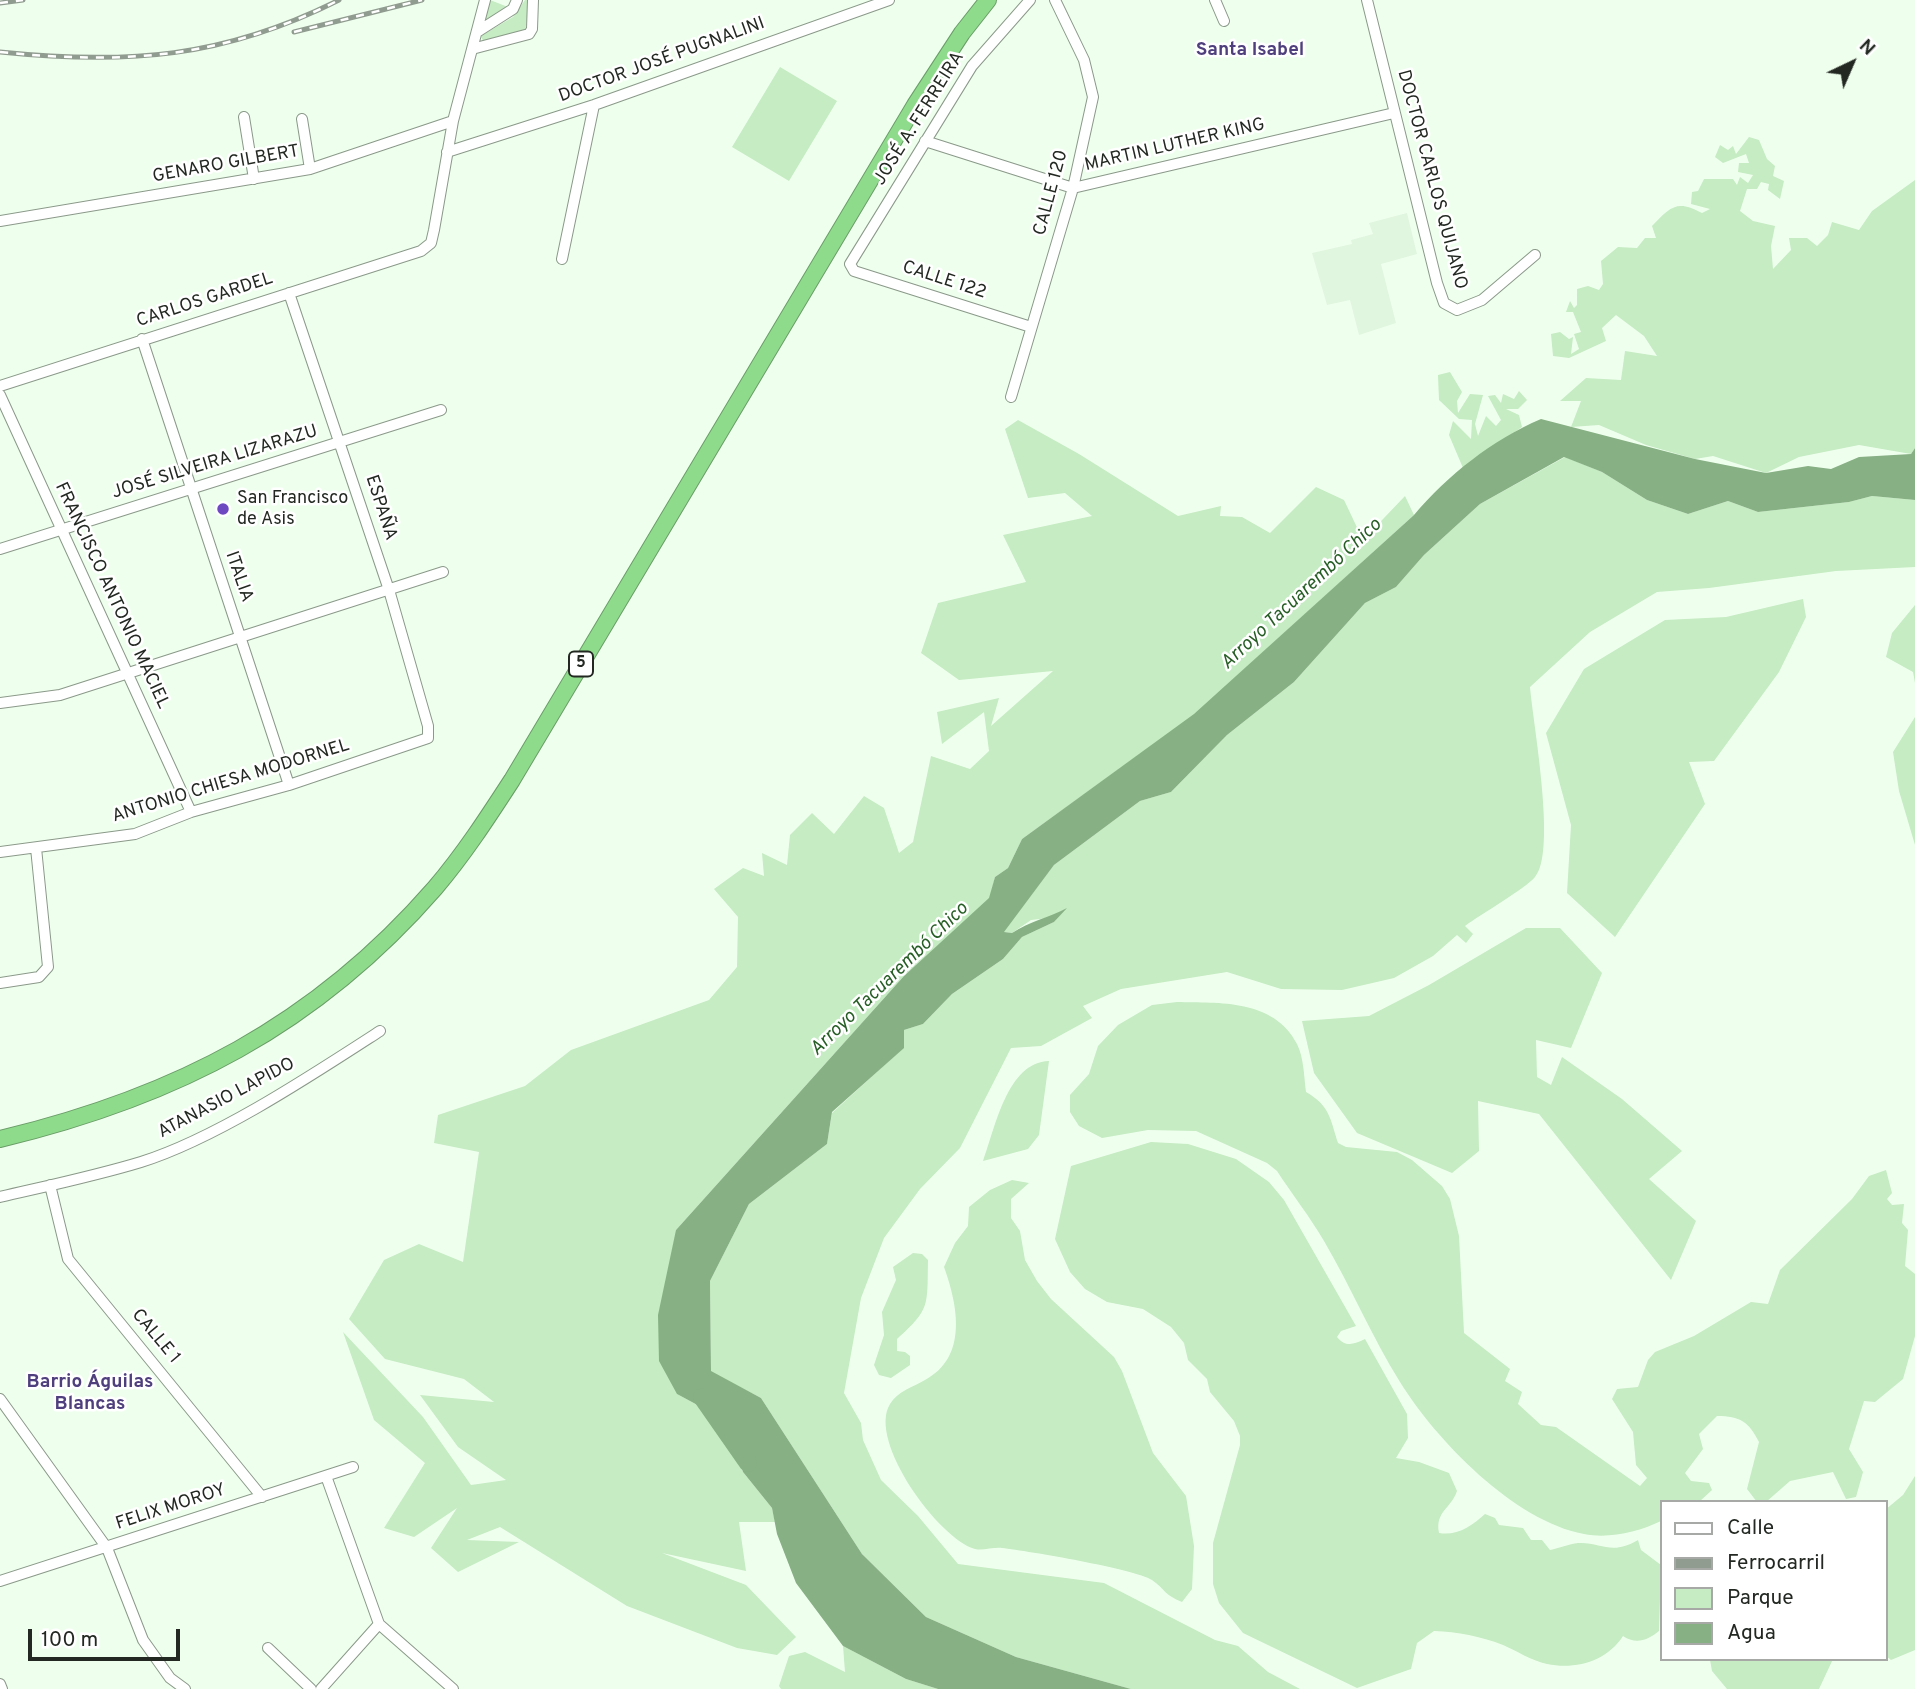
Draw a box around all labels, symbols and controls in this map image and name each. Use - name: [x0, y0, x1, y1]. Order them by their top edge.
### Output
- street label: DOCTOR JOSÉ PUGNALINI: [556, 14, 768, 108]
- north arrow: [1817, 28, 1887, 98]
- text: N: [1853, 35, 1880, 61]
- district label: Santa Isabel: [1196, 40, 1304, 62]
- street label: JOSÉ A. FERREIRA: [870, 48, 970, 190]
- street label: DOCTOR CARLOS QUIJANO: [1391, 68, 1471, 292]
- street label: MARTIN LUTHER KING: [1083, 115, 1267, 177]
- street label: GENARO GILBERT: [151, 141, 301, 189]
- street label: CALLE 120: [1030, 148, 1074, 238]
- street label: CALLE 122: [899, 257, 989, 305]
- street label: CARLOS GARDEL: [134, 269, 276, 333]
- street label: JOSÉ SILVEIRA LIZARAZU: [109, 421, 321, 505]
- street label: ESPAÑA: [359, 473, 401, 543]
- street label: FRANCISCO ANTONIO MACIEL: [49, 479, 173, 713]
- place label: San Francisco de Asis: [237, 488, 348, 530]
- marker: San Francisco de Asis: [215, 501, 231, 517]
- water label: Arroyo Tacuarembó Chico: [1217, 515, 1387, 675]
- street label: ITALIA: [219, 549, 257, 605]
- road number: 5: [569, 652, 593, 677]
- street label: ANTONIO CHIESA MODORNEL: [110, 736, 352, 828]
- water label: Arroyo Tacuarembó Chico: [806, 898, 974, 1062]
- street label: ATANASIO LAPIDO: [155, 1054, 299, 1144]
- street label: CALLE 1: [126, 1305, 184, 1369]
- district label: Barrio Águilas Blancas: [27, 1372, 153, 1416]
- street label: FELIX MOROY: [113, 1480, 229, 1536]
- legend: [1660, 1500, 1887, 1661]
- text: Calle: [1727, 1515, 1774, 1542]
- text: Ferrocarril: [1727, 1550, 1825, 1577]
- text: Parque: [1727, 1585, 1794, 1612]
- scale bar: [32, 1616, 184, 1660]
- text: Agua: [1727, 1620, 1776, 1647]
- text: 100 m: [41, 1627, 98, 1654]

